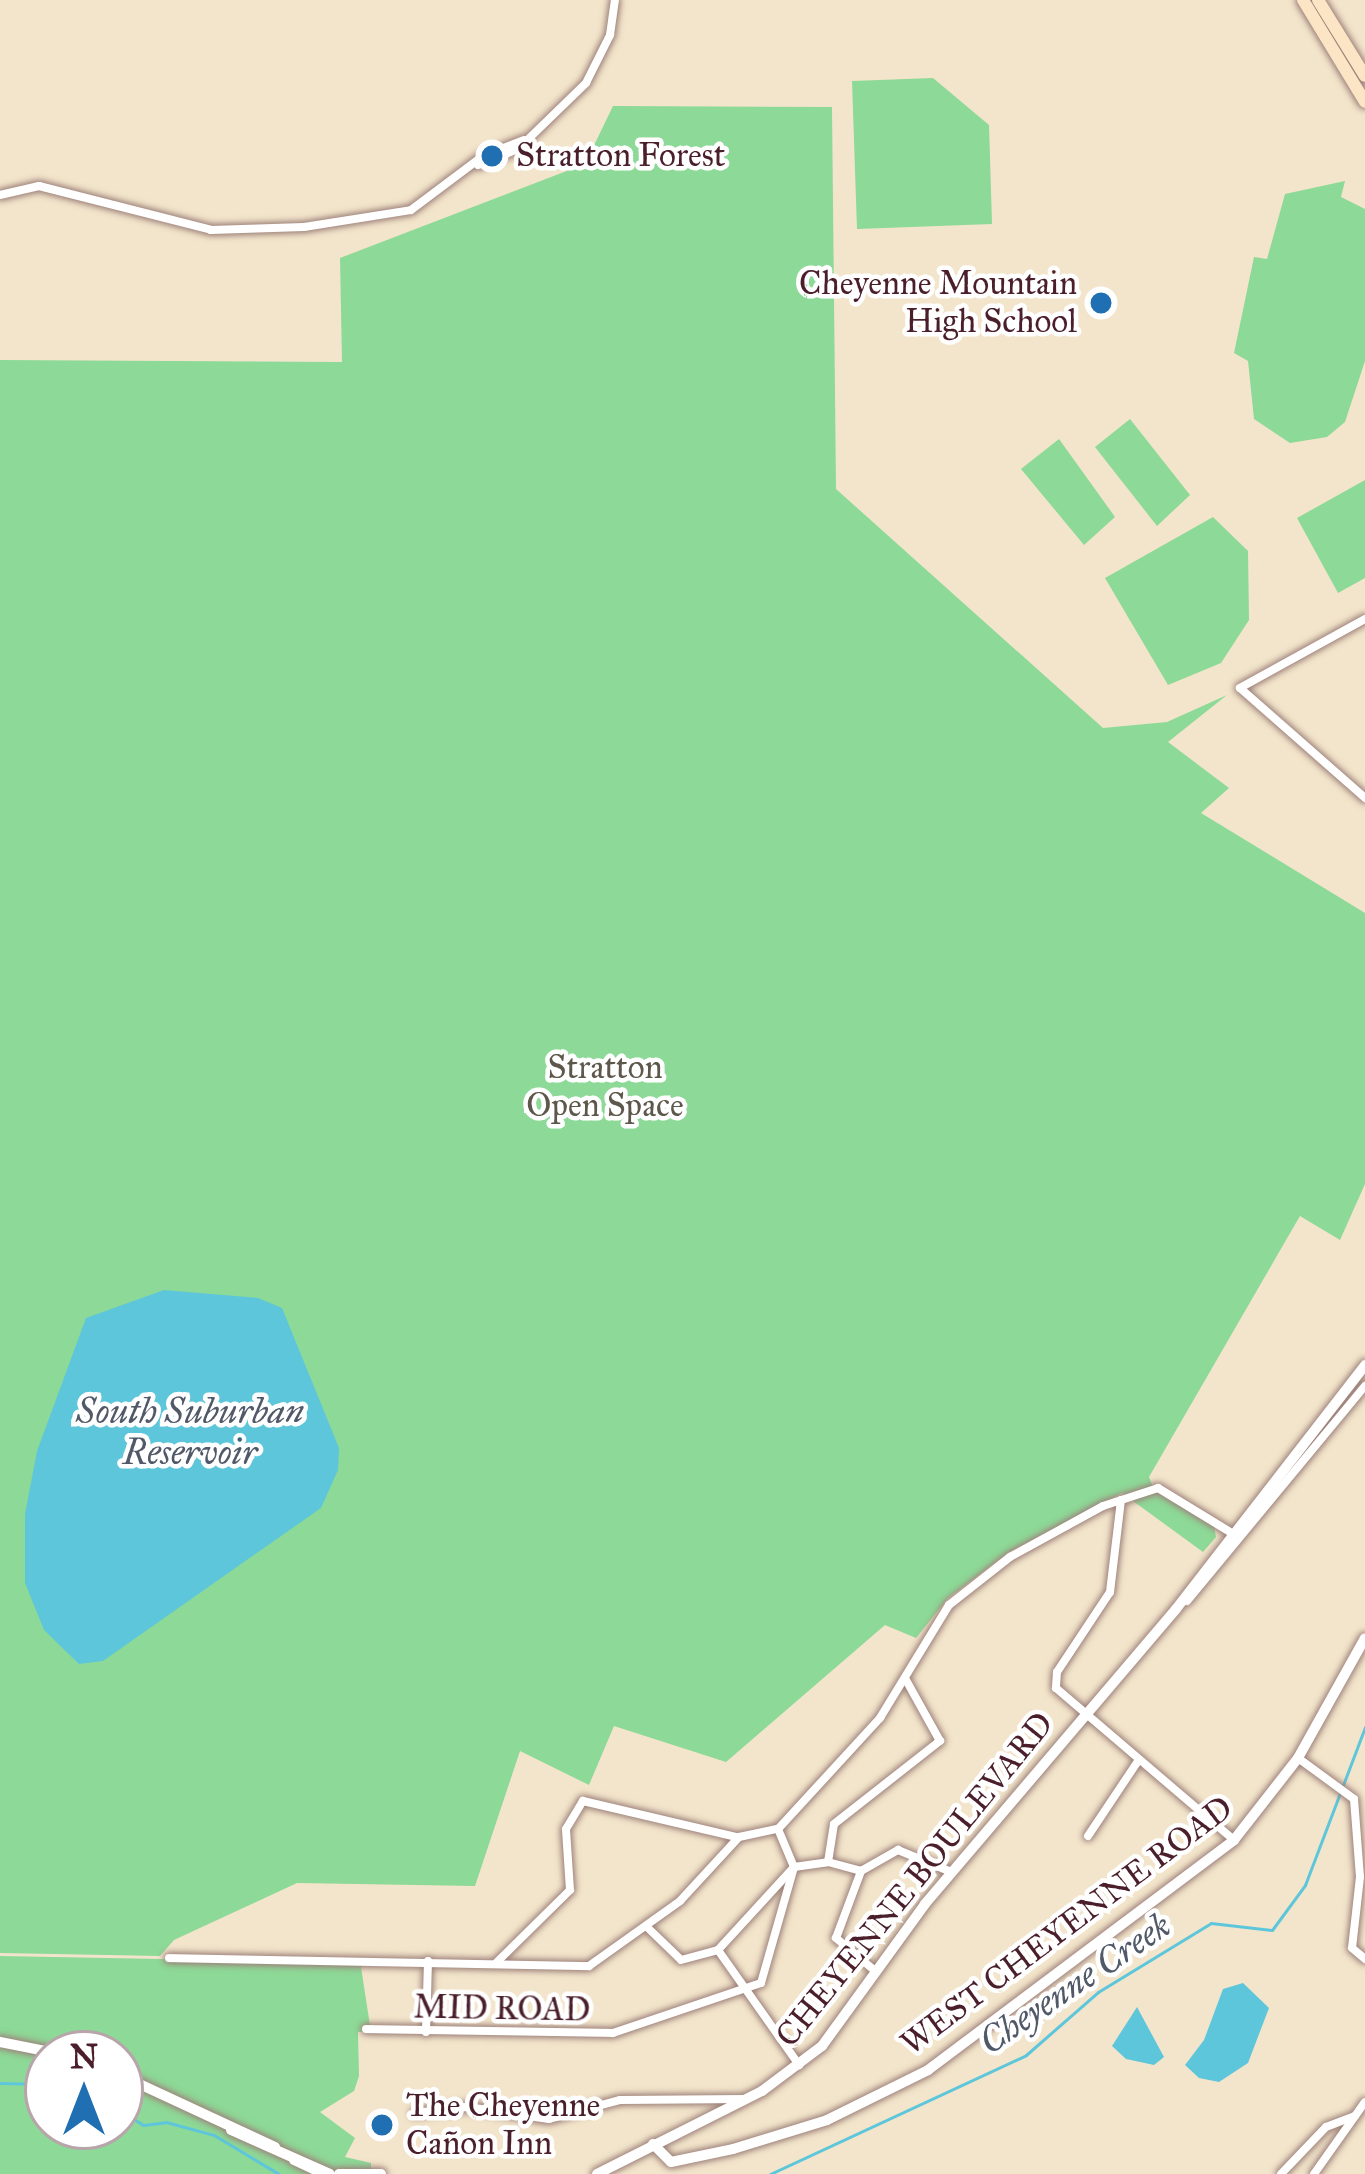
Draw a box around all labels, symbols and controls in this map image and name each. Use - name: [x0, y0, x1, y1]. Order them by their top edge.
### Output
- place label: Stratton Forest: [516, 136, 725, 176]
- marker: Stratton Forest: [479, 143, 505, 169]
- place label: Cheyenne Mountain High School: [799, 264, 1077, 342]
- marker: Cheyenne Mountain High School: [1088, 290, 1114, 316]
- park label: Stratton Open Space: [526, 1048, 684, 1126]
- water label: South Suburban Reservoir: [76, 1389, 304, 1474]
- street label: CHEYENNE BOULEVARD: [768, 1705, 1062, 2055]
- street label: WEST CHEYENNE ROAD: [893, 1788, 1241, 2064]
- water label: Cheyenne Creek: [971, 1904, 1179, 2064]
- street label: MID ROAD: [413, 1988, 591, 2030]
- north arrow: [24, 2030, 144, 2150]
- text: N: [70, 2037, 98, 2077]
- place label: The Cheyenne Cañon Inn: [406, 2086, 600, 2164]
- marker: The Cheyenne Cañon Inn: [369, 2112, 395, 2138]

